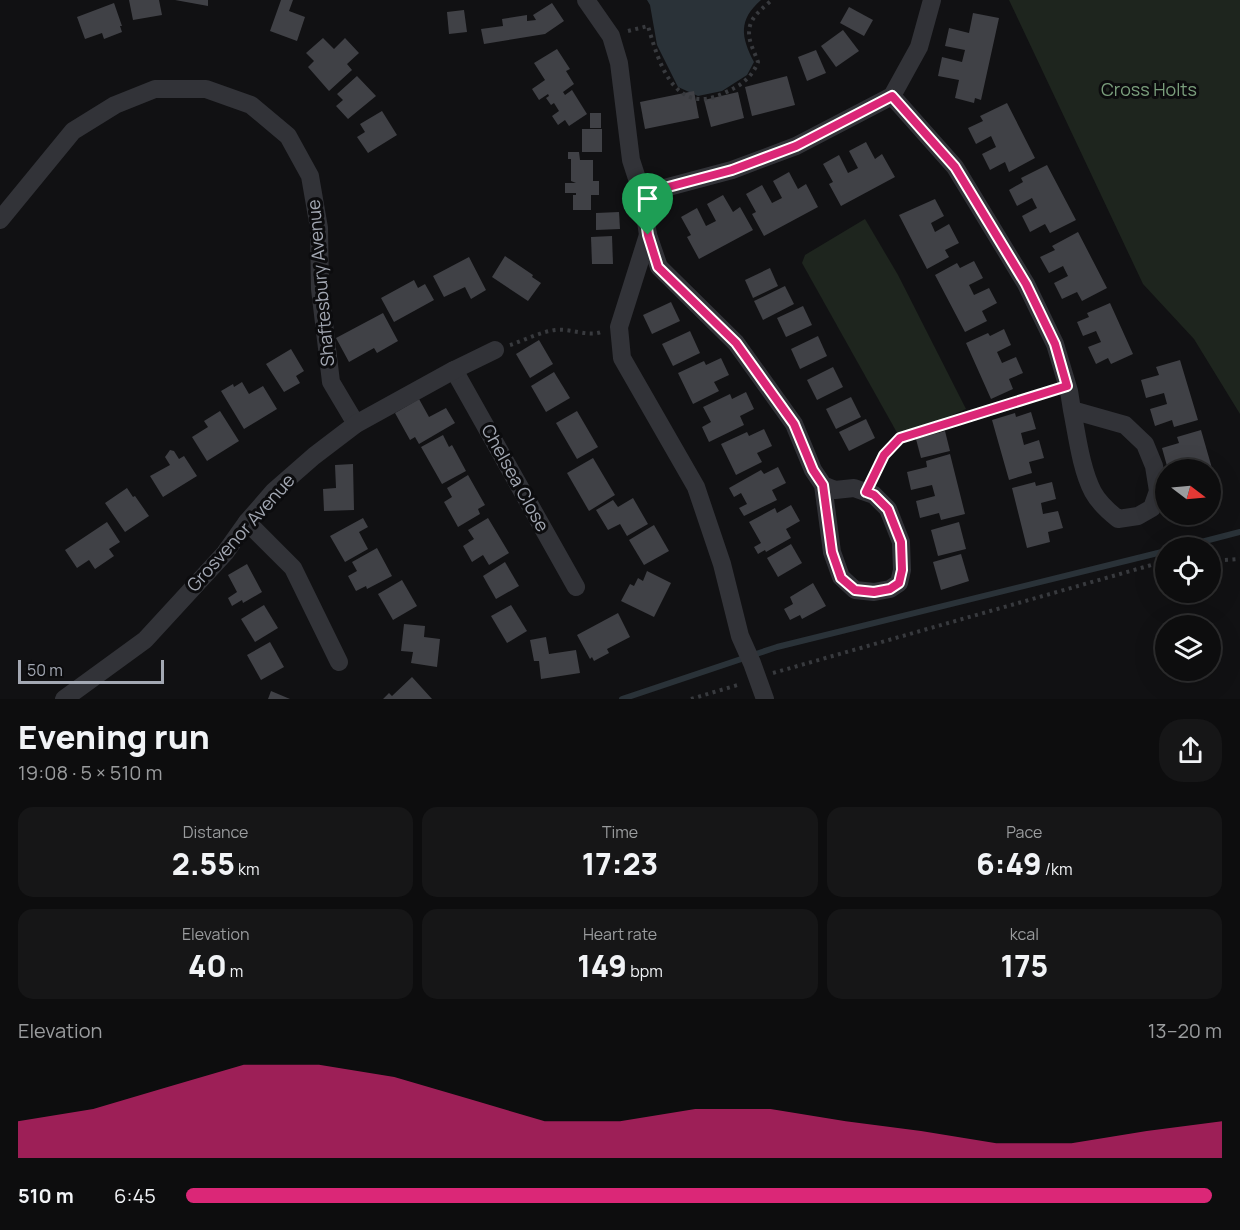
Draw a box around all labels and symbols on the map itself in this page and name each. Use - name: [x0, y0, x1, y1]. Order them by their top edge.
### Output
- park label: Cross Holts: [1101, 77, 1197, 101]
- pin: [622, 173, 673, 235]
- street label: Shaftesbury Avenue: [301, 199, 339, 368]
- street label: Chelsea Close: [476, 420, 555, 536]
- north arrow: [1155, 459, 1221, 525]
- street label: Grosvenor Avenue: [181, 468, 300, 596]
- scale bar: [18, 657, 164, 684]

